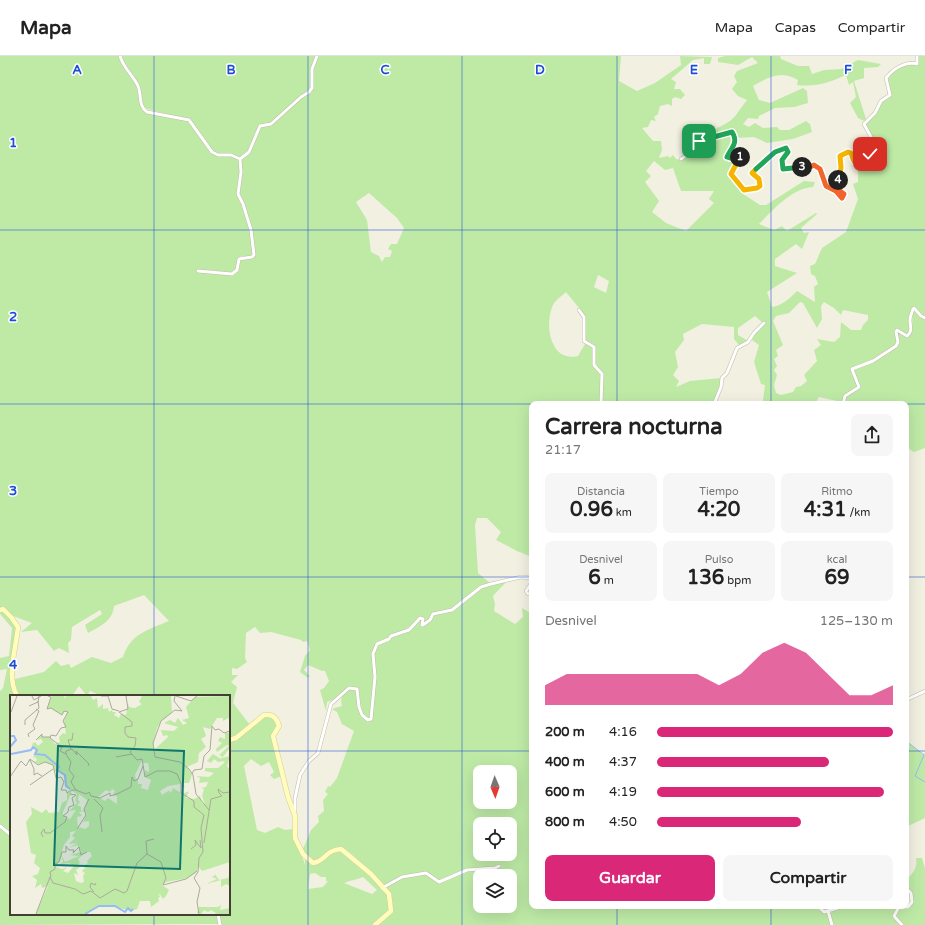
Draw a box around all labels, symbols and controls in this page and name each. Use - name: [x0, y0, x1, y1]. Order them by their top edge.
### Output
- text: Mapa: [20, 17, 72, 39]
- text: Mapa: [715, 19, 753, 36]
- text: Capas: [775, 19, 816, 36]
- text: Compartir: [838, 19, 905, 36]
- text: A: [72, 62, 82, 78]
- text: B: [226, 62, 236, 78]
- text: C: [380, 62, 390, 78]
- text: D: [535, 62, 545, 78]
- text: E: [690, 62, 698, 78]
- text: F: [844, 62, 852, 78]
- pin: [682, 124, 716, 158]
- icon: arrive: [688, 130, 710, 152]
- text: 1: [9, 135, 17, 151]
- pin: [853, 137, 887, 171]
- icon: check: [859, 143, 881, 165]
- pin: 1: [730, 147, 750, 167]
- text: 1: [737, 150, 743, 163]
- pin: 3: [792, 157, 812, 177]
- text: 3: [799, 160, 805, 173]
- pin: 4: [828, 170, 848, 190]
- text: 4: [835, 173, 841, 186]
- text: 2: [9, 309, 17, 325]
- text: Carrera nocturna: [545, 414, 723, 440]
- button: share: [851, 414, 893, 456]
- text: 21:17: [545, 442, 581, 458]
- text: 3: [9, 483, 17, 499]
- text: Distancia: [577, 485, 625, 498]
- text: Tiempo: [699, 485, 739, 498]
- text: Ritmo: [821, 485, 853, 498]
- text: 0.96: [570, 498, 613, 522]
- text: 4:20: [698, 498, 740, 522]
- text: 4:31: [804, 498, 847, 522]
- text: km: [613, 506, 632, 519]
- text: /km: [847, 506, 870, 519]
- text: Desnivel: [579, 553, 623, 566]
- text: Pulso: [705, 553, 733, 566]
- text: kcal: [827, 553, 847, 566]
- text: 6: [588, 566, 601, 590]
- text: 136: [687, 566, 724, 590]
- text: 69: [824, 566, 850, 590]
- text: m: [601, 574, 614, 587]
- text: bpm: [724, 574, 751, 587]
- text: Desnivel: [545, 613, 597, 629]
- text: 125–130 m: [820, 613, 893, 629]
- text: 4: [9, 657, 18, 673]
- inset map: [10, 695, 230, 915]
- text: 200 m: [545, 724, 585, 740]
- text: 4:16: [609, 724, 637, 740]
- text: 400 m: [545, 754, 585, 770]
- text: 4:37: [609, 754, 637, 770]
- north arrow: [473, 765, 517, 809]
- map controls: [473, 765, 517, 913]
- text: 600 m: [545, 784, 585, 800]
- text: 4:19: [609, 784, 637, 800]
- text: 800 m: [545, 814, 585, 830]
- text: 4:50: [609, 814, 637, 830]
- button: locate: [473, 817, 517, 861]
- button: Guardar: [545, 855, 715, 901]
- button: Compartir: [723, 855, 893, 901]
- button: layers: [473, 869, 517, 913]

